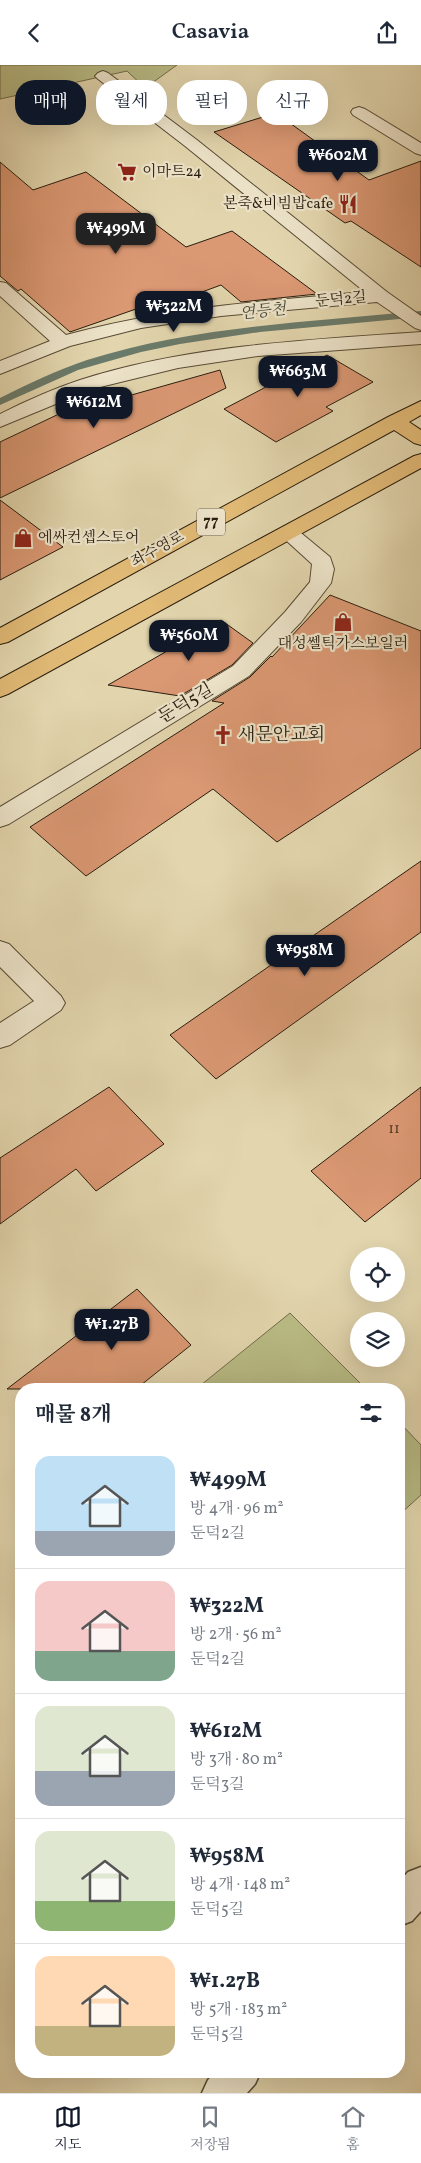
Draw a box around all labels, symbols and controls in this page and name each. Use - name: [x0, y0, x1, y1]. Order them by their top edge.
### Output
- text: Casavia: [172, 17, 249, 48]
- icon: back: [20, 19, 48, 47]
- icon: share: [373, 19, 401, 47]
- chip: 매매: [15, 80, 86, 125]
- chip: 월세: [96, 80, 167, 125]
- chip: 필터: [177, 80, 247, 125]
- chip: 신규: [257, 80, 328, 125]
- pin: ₩602M: [303, 139, 373, 182]
- text: ₩602M: [309, 145, 367, 167]
- supermarket icon: 이마트24: [116, 161, 138, 183]
- place label: 이마트24: [142, 162, 202, 183]
- restaurant icon: 본죽&비빔밥cafe: [337, 193, 359, 215]
- place label: 본죽&비빔밥cafe: [223, 194, 333, 215]
- pin: ₩499M: [81, 213, 151, 255]
- text: ₩499M: [87, 218, 145, 240]
- street label: 둔덕2길: [314, 287, 368, 313]
- pin: ₩322M: [139, 291, 209, 333]
- text: ₩322M: [146, 296, 202, 318]
- water label: 연등천: [239, 298, 289, 325]
- pin: ₩663M: [263, 355, 333, 398]
- text: ₩663M: [270, 361, 327, 383]
- pin: ₩612M: [59, 387, 129, 429]
- text: ₩612M: [67, 392, 121, 414]
- road number: 77: [197, 509, 225, 536]
- shop icon: 에싸컨셉스토어: [12, 527, 34, 549]
- street label: 좌수영로: [128, 527, 189, 573]
- place label: 에싸컨셉스토어: [38, 528, 139, 549]
- shop icon: 대성쎌틱가스보일러: [332, 611, 354, 633]
- pin: ₩560M: [154, 619, 224, 662]
- text: ₩560M: [160, 625, 218, 647]
- place label: 대성쎌틱가스보일러: [278, 634, 408, 655]
- street label: 둔덕5길: [153, 678, 219, 730]
- place label: 새문안교회: [238, 723, 325, 748]
- church icon: 새문안교회: [212, 724, 234, 746]
- pin: ₩958M: [270, 935, 340, 977]
- text: ₩958M: [277, 940, 333, 962]
- house number: 11: [388, 1119, 400, 1140]
- map controls: [350, 1247, 405, 1367]
- button: locate: [350, 1247, 405, 1302]
- pin: ₩1.27B: [71, 1309, 153, 1351]
- button: layers: [350, 1312, 405, 1367]
- text: ₩1.27B: [85, 1314, 139, 1336]
- icon: filters: [357, 1399, 385, 1427]
- text: 매물 8개: [35, 1401, 112, 1430]
- text: ₩499M: [190, 1466, 267, 1495]
- icon: home: [75, 1476, 135, 1536]
- text: 방 4개 · 96 m²: [190, 1498, 284, 1520]
- text: 둔덕2길: [190, 1523, 245, 1545]
- text: ₩322M: [190, 1592, 264, 1621]
- icon: home: [75, 1601, 135, 1661]
- text: 방 2개 · 56 m²: [190, 1624, 281, 1646]
- text: 둔덕2길: [190, 1649, 245, 1671]
- text: ₩612M: [190, 1717, 262, 1746]
- icon: home: [75, 1726, 135, 1786]
- text: 방 3개 · 80 m²: [190, 1749, 283, 1771]
- text: 둔덕3길: [190, 1774, 245, 1796]
- text: ₩958M: [190, 1842, 264, 1871]
- icon: home: [75, 1851, 135, 1911]
- text: 방 4개 · 148 m²: [190, 1874, 290, 1896]
- text: 둔덕5길: [190, 1899, 244, 1921]
- text: ₩1.27B: [190, 1967, 260, 1996]
- icon: home: [75, 1976, 135, 2036]
- text: 방 5개 · 183 m²: [190, 1999, 287, 2021]
- text: 둔덕5길: [190, 2024, 244, 2046]
- tab: 지도: [54, 2103, 82, 2155]
- tab: 저장됨: [190, 2103, 231, 2155]
- tab: 홈: [339, 2103, 367, 2155]

